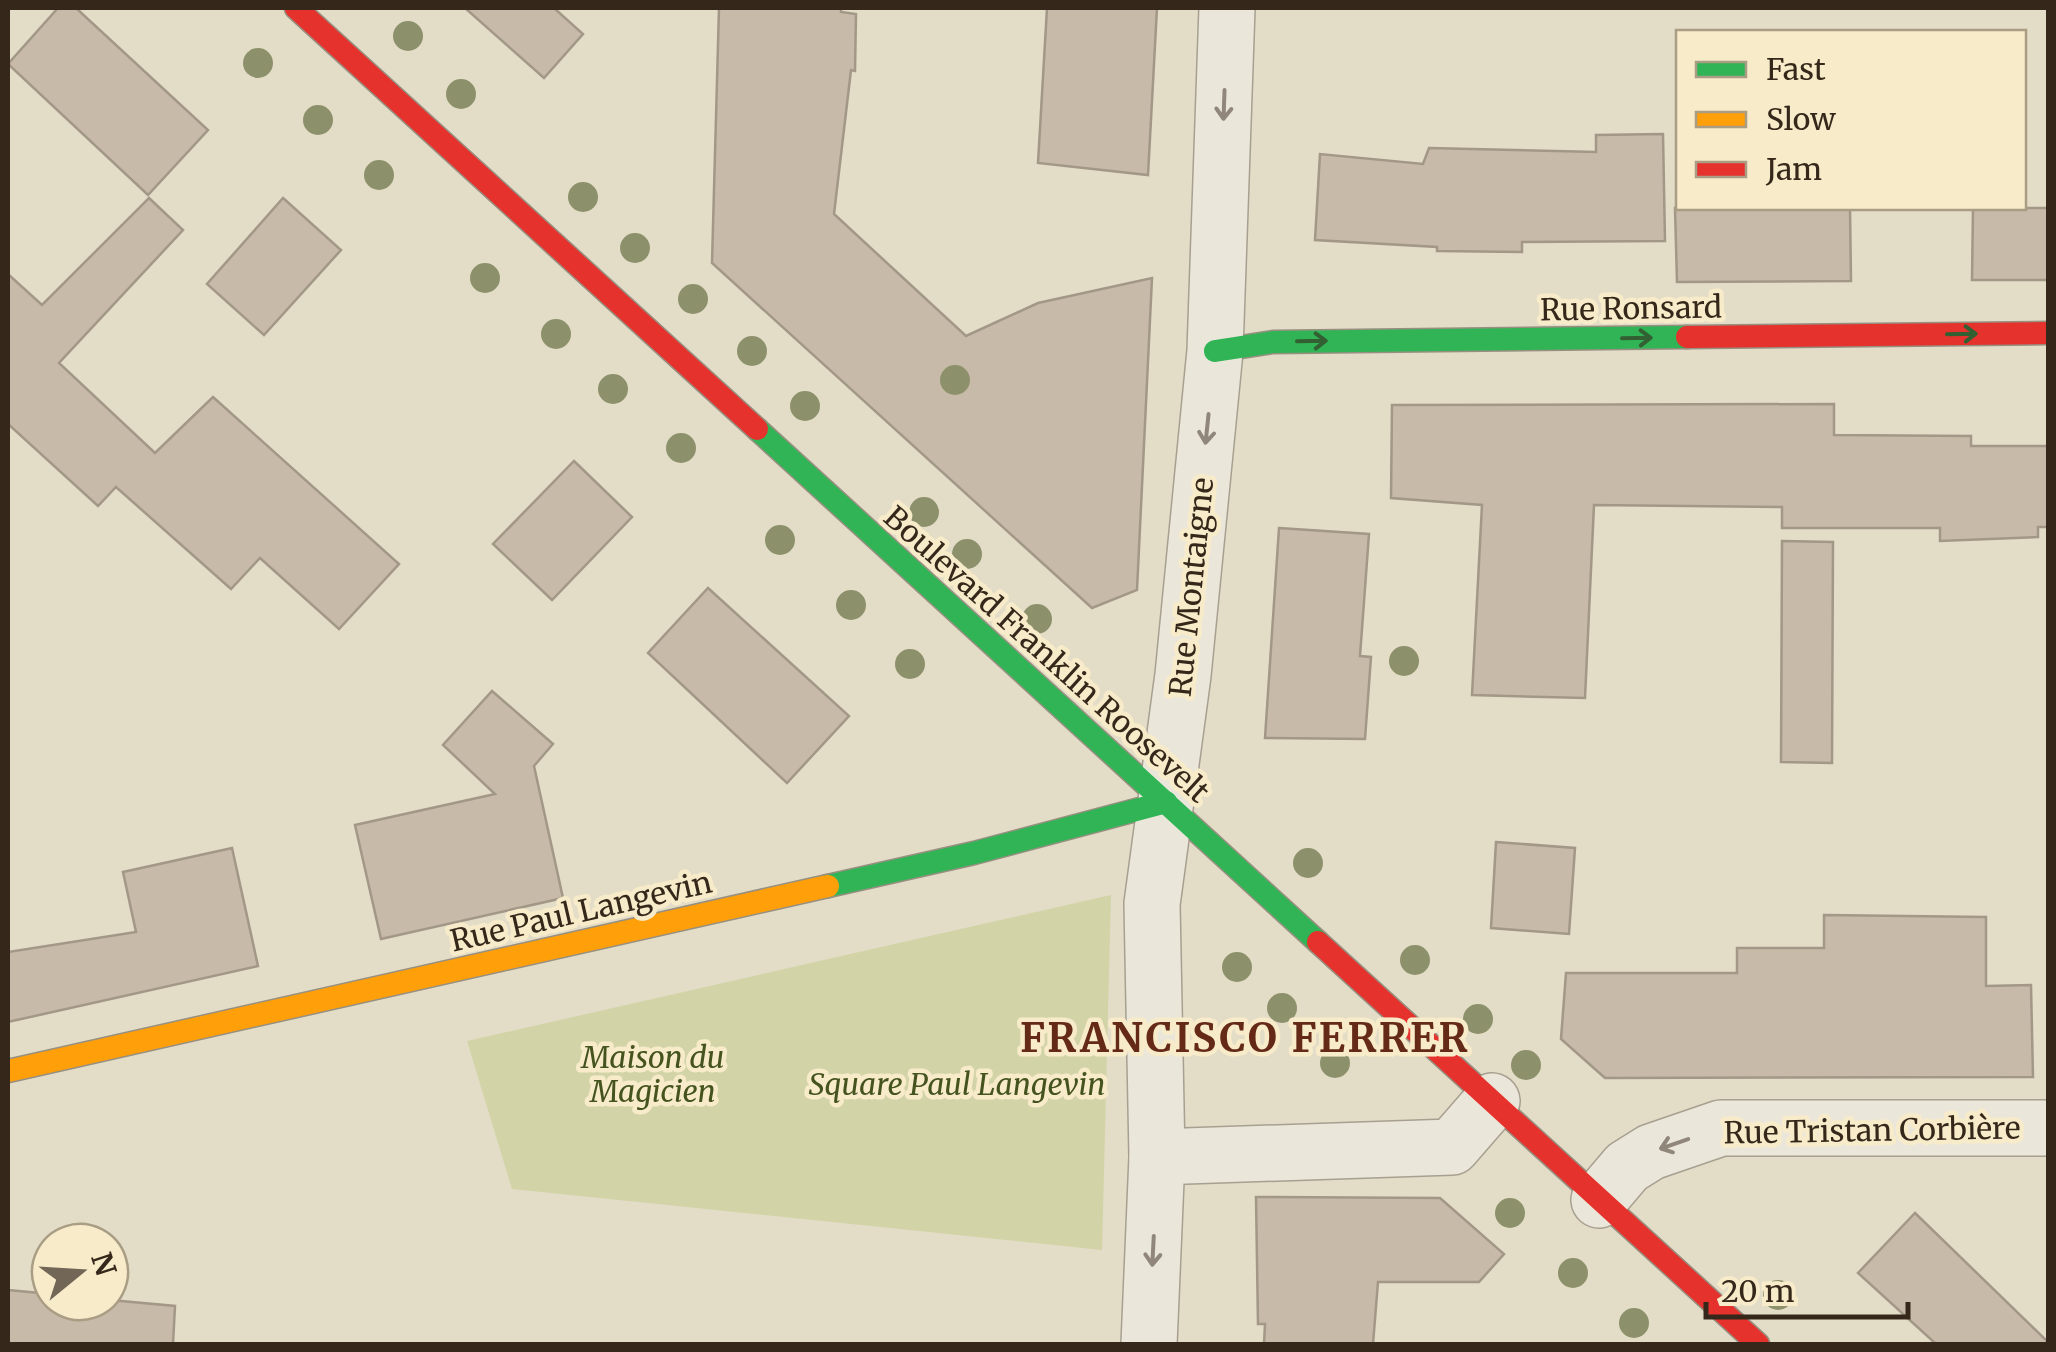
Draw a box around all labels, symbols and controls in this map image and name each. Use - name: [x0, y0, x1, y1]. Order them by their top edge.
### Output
- legend: [1676, 30, 2026, 210]
- text: Fast: [1766, 50, 1826, 88]
- one-way arrow: [1214, 88, 1233, 120]
- text: Slow: [1766, 100, 1836, 138]
- text: Jam: [1765, 150, 1822, 188]
- street label: Rue Ronsard: [1540, 287, 1722, 329]
- one-way arrow: [1944, 324, 1977, 344]
- one-way arrow: [1621, 328, 1653, 347]
- one-way arrow: [1296, 332, 1328, 351]
- one-way arrow: [1198, 413, 1217, 445]
- street label: Rue Montaigne: [1161, 476, 1221, 698]
- street label: Boulevard Franklin Roosevelt: [876, 498, 1218, 810]
- street label: Rue Paul Langevin: [447, 862, 716, 960]
- district label: FRANCISCO FERRER: [1020, 1013, 1470, 1063]
- park label: Maison du Magicien: [580, 1038, 724, 1110]
- park label: Square Paul Langevin: [809, 1065, 1105, 1103]
- street label: Rue Tristan Corbière: [1723, 1108, 2021, 1152]
- one-way arrow: [1658, 1137, 1690, 1155]
- north arrow: [30, 1222, 130, 1322]
- one-way arrow: [1143, 1234, 1162, 1266]
- text: N: [83, 1248, 124, 1280]
- scale bar: [1706, 1257, 1908, 1319]
- text: 20 m: [1721, 1272, 1795, 1310]

